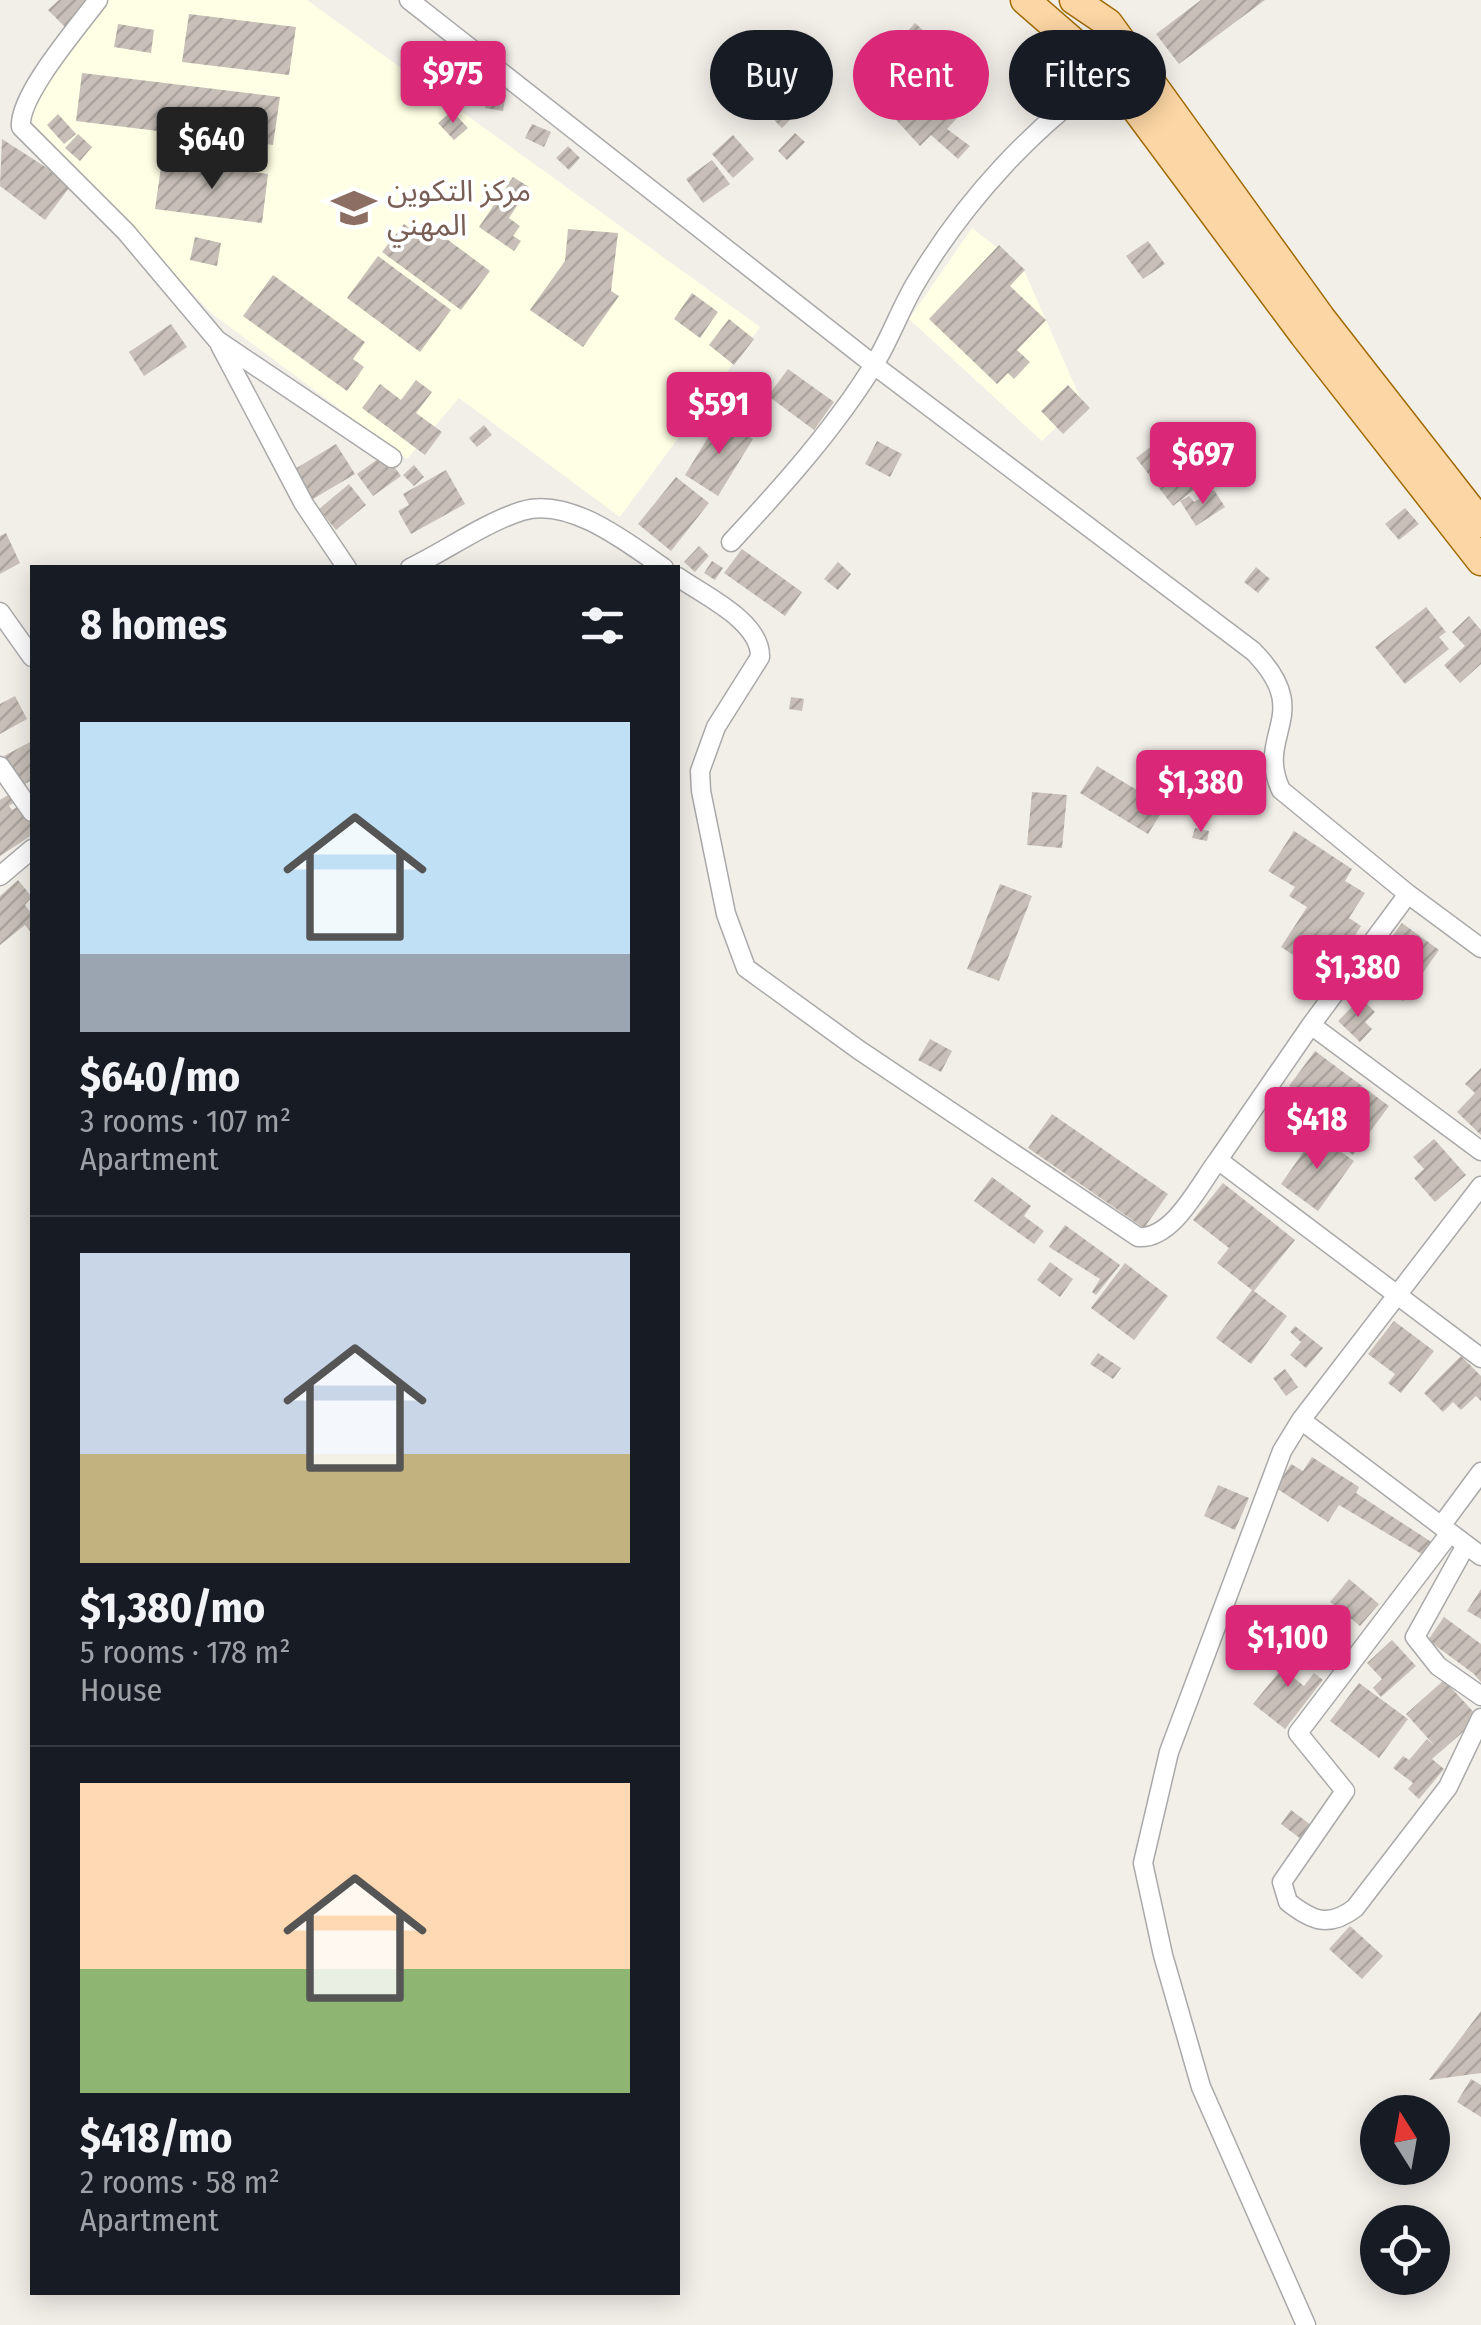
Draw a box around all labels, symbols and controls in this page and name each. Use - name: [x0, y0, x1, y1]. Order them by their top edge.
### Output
- chip: Buy: [710, 30, 833, 120]
- chip: Rent: [853, 30, 989, 120]
- chip: Filters: [1009, 30, 1166, 120]
- pin: $975: [394, 41, 512, 126]
- text: $975: [423, 54, 483, 92]
- pin: $640: [153, 107, 271, 192]
- text: $640: [179, 120, 245, 158]
- place label: مركز التكوين المهني: [387, 173, 531, 248]
- school or university icon: مركز التكوين المهني: [330, 184, 378, 232]
- pin: $591: [660, 372, 778, 457]
- text: $591: [689, 385, 749, 423]
- pin: $697: [1144, 422, 1262, 507]
- text: $697: [1172, 435, 1234, 473]
- icon: filters: [575, 598, 630, 653]
- text: 8 homes: [80, 600, 227, 650]
- pin: $1,380: [1120, 750, 1282, 835]
- text: $1,380: [1158, 763, 1244, 801]
- icon: home: [265, 787, 445, 967]
- pin: $1,380: [1277, 935, 1439, 1020]
- text: $1,380: [1315, 948, 1401, 986]
- text: $640/mo: [80, 1052, 240, 1102]
- pin: $418: [1258, 1087, 1376, 1172]
- text: $418: [1287, 1100, 1347, 1138]
- text: 3 rooms · 107 m²: [80, 1102, 291, 1140]
- text: Apartment: [80, 1140, 219, 1178]
- icon: home: [265, 1318, 445, 1498]
- text: $1,380/mo: [80, 1583, 265, 1633]
- pin: $1,100: [1207, 1605, 1369, 1690]
- text: $1,100: [1248, 1618, 1328, 1656]
- text: 5 rooms · 178 m²: [80, 1633, 291, 1671]
- text: House: [80, 1671, 162, 1709]
- icon: home: [265, 1848, 445, 2028]
- north arrow: [1360, 2095, 1450, 2185]
- map controls: [1360, 2095, 1450, 2295]
- text: $418/mo: [80, 2113, 233, 2163]
- text: 2 rooms · 58 m²: [80, 2163, 280, 2201]
- text: Apartment: [80, 2201, 219, 2239]
- button: locate: [1360, 2205, 1450, 2295]

